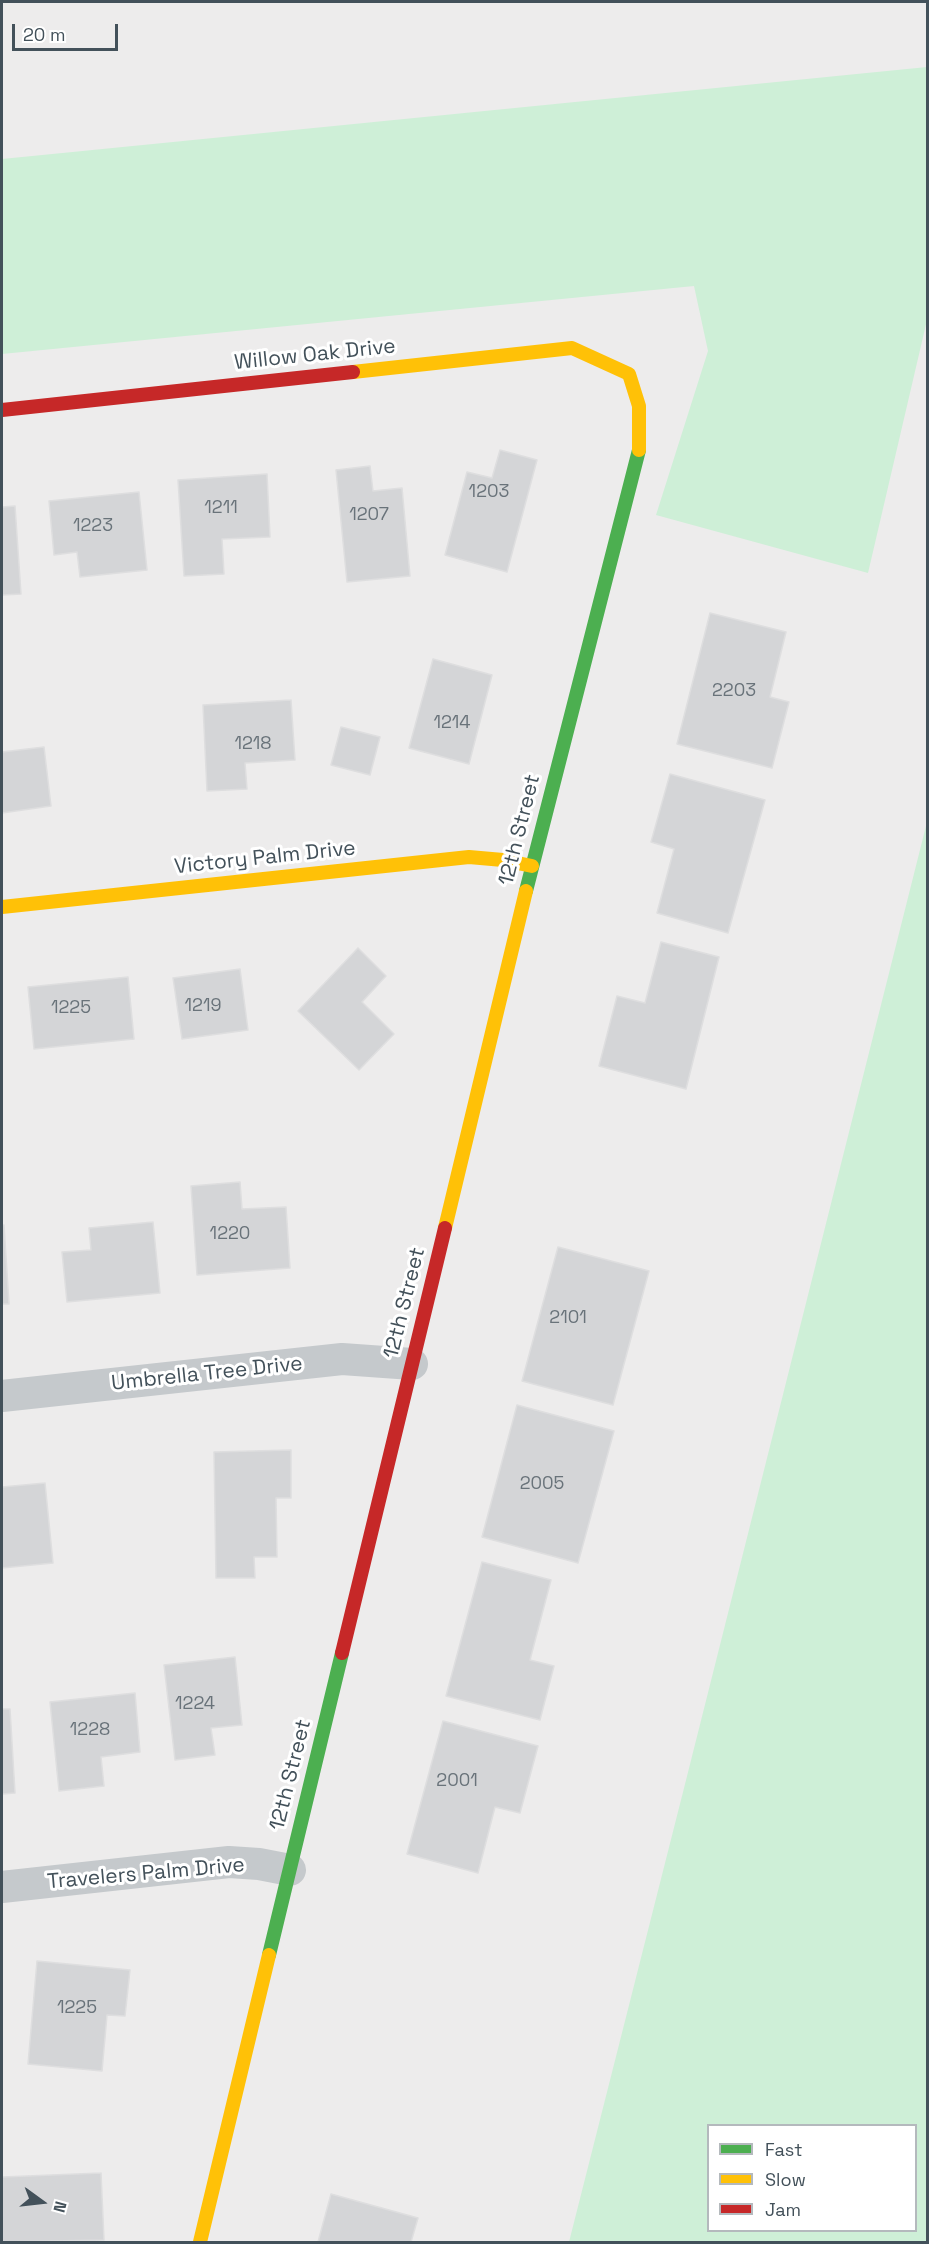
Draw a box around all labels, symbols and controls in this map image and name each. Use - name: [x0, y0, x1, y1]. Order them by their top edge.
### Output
- scale bar: [15, 12, 122, 50]
- text: 20 m: [23, 23, 66, 46]
- street label: Willow Oak Drive: [233, 334, 397, 376]
- house number: 1203: [469, 481, 509, 503]
- house number: 1211: [204, 497, 238, 519]
- house number: 1207: [349, 504, 389, 526]
- house number: 1223: [73, 515, 113, 537]
- house number: 2203: [712, 680, 756, 702]
- house number: 1214: [433, 712, 471, 734]
- house number: 1218: [234, 733, 272, 755]
- street label: 12th Street: [494, 772, 546, 888]
- street label: Victory Palm Drive: [173, 836, 357, 880]
- house number: 1219: [185, 995, 221, 1017]
- house number: 1225: [51, 997, 91, 1019]
- house number: 1220: [210, 1223, 250, 1245]
- street label: 12th Street: [379, 1245, 431, 1361]
- house number: 2101: [549, 1307, 587, 1329]
- street label: Umbrella Tree Drive: [110, 1351, 304, 1397]
- house number: 2005: [520, 1473, 564, 1495]
- house number: 1224: [175, 1693, 215, 1715]
- street label: 12th Street: [265, 1717, 317, 1833]
- house number: 1228: [70, 1719, 110, 1741]
- house number: 2001: [436, 1770, 478, 1792]
- street label: Travelers Palm Drive: [46, 1853, 246, 1895]
- house number: 1225: [57, 1997, 97, 2019]
- legend: [707, 2124, 917, 2232]
- text: Fast: [765, 2138, 802, 2161]
- text: Slow: [765, 2168, 806, 2191]
- north arrow: [12, 2172, 72, 2232]
- text: Jam: [765, 2198, 801, 2221]
- text: N: [48, 2199, 71, 2215]

